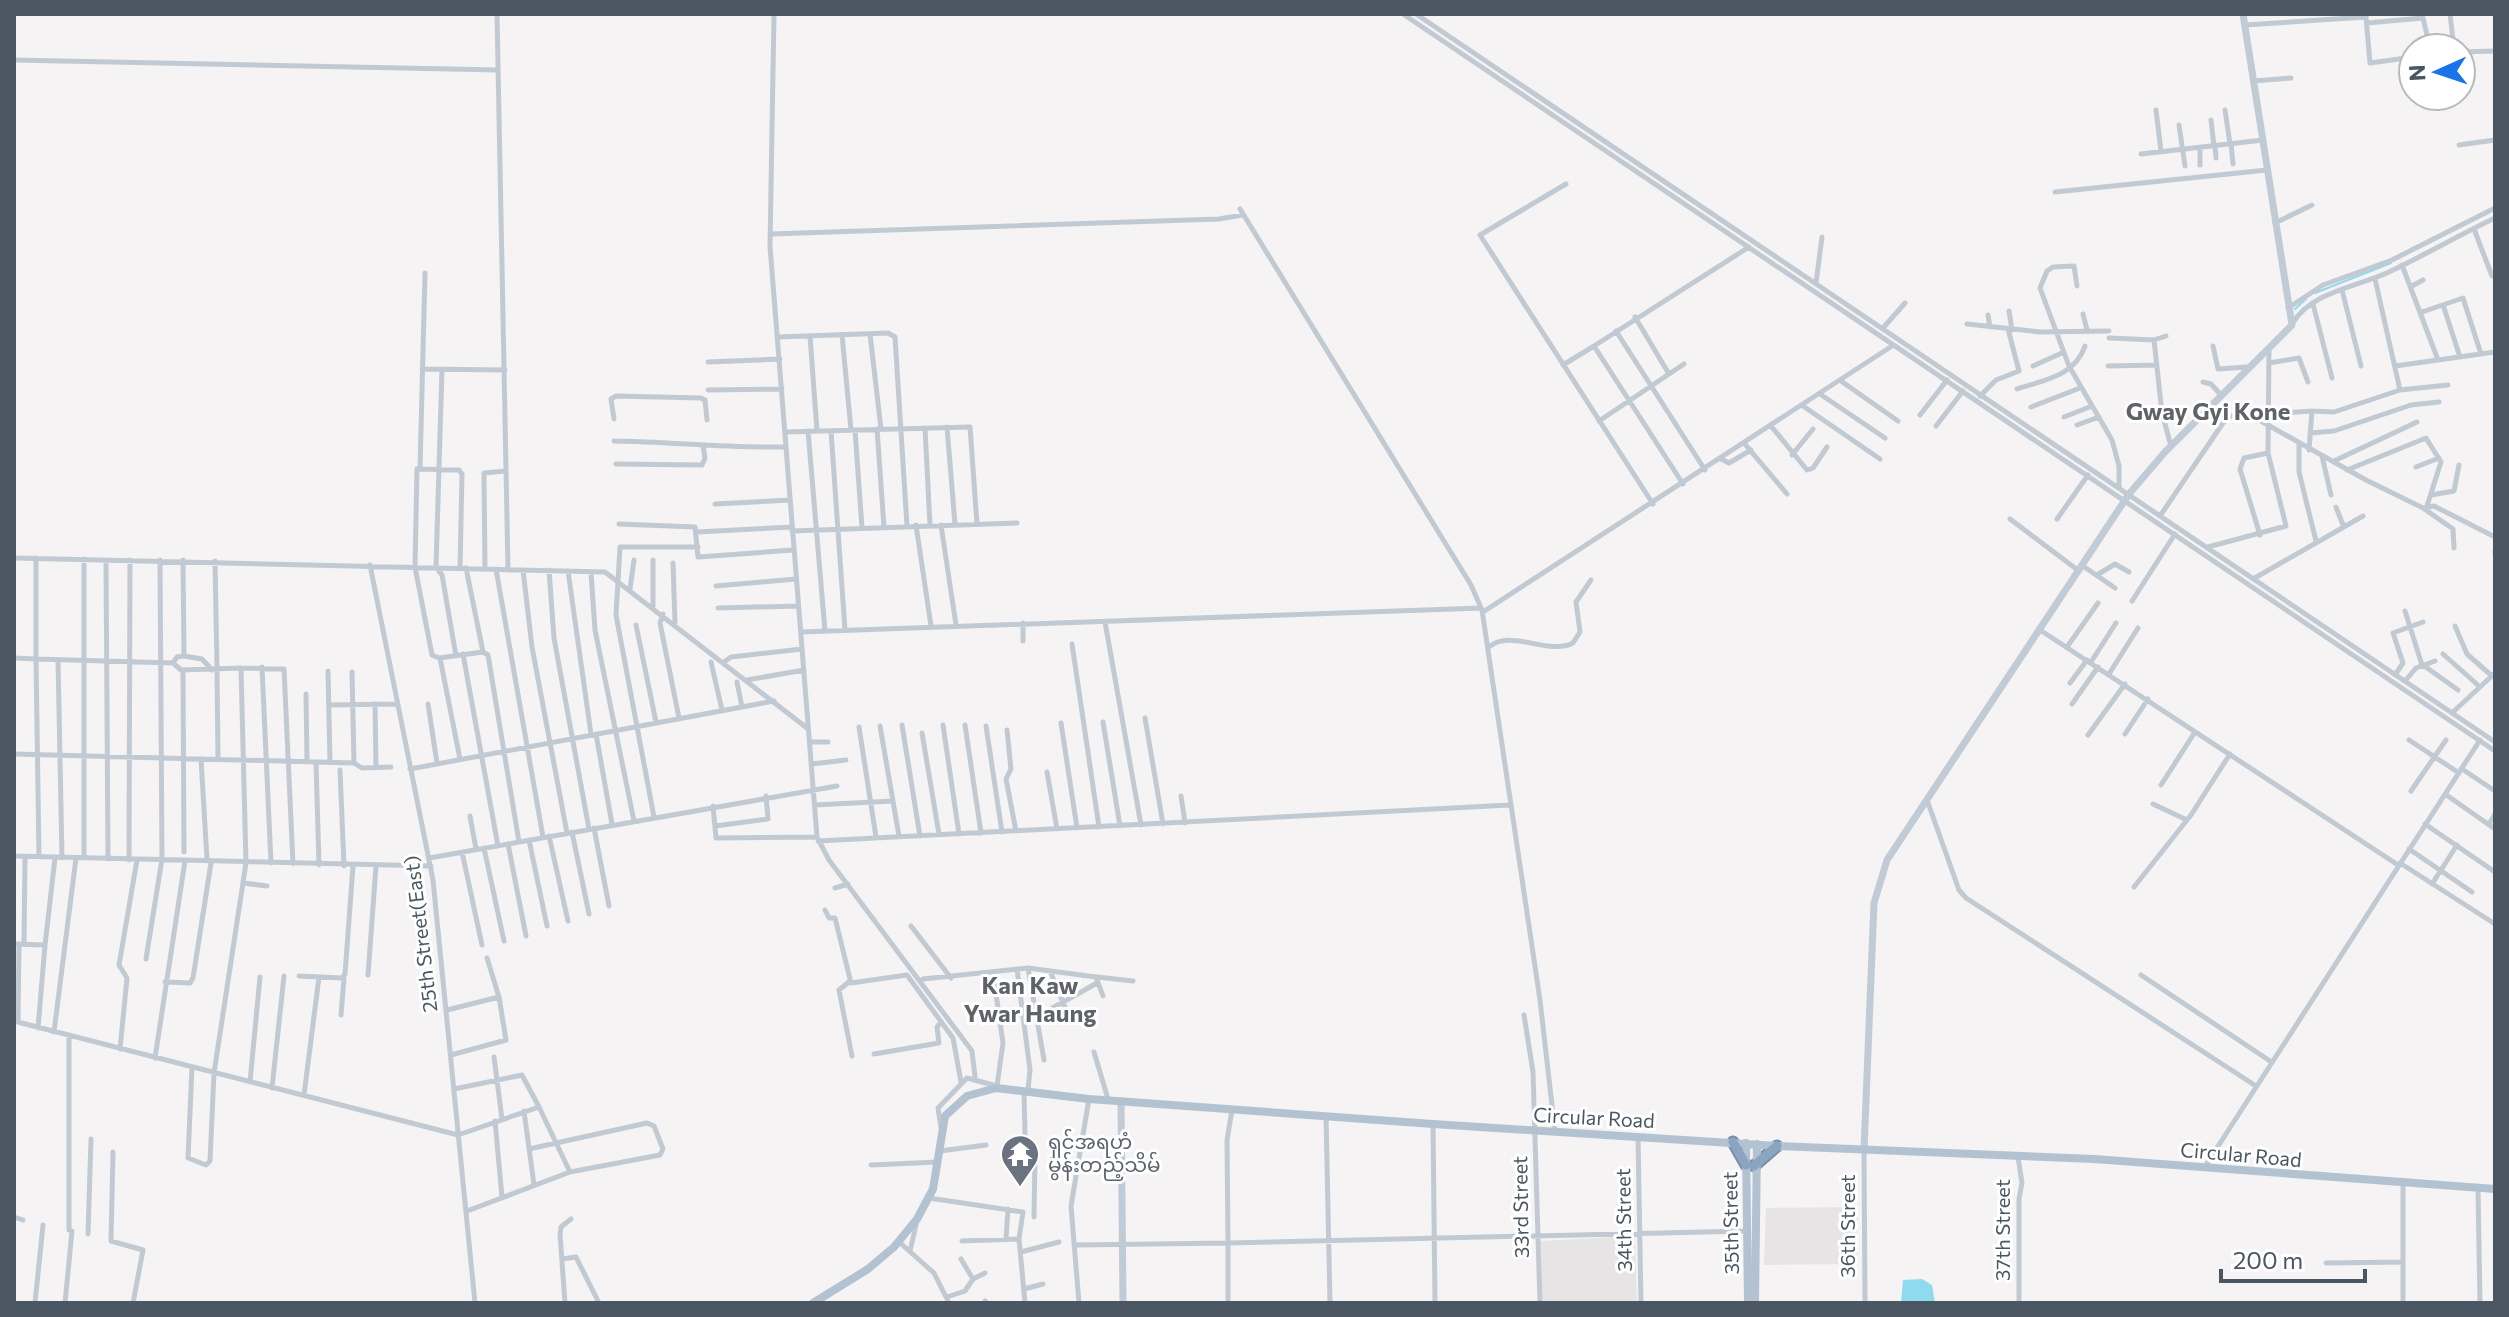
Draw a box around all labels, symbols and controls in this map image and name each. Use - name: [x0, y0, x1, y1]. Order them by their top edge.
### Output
- north arrow: [2397, 32, 2477, 112]
- text: N: [2403, 64, 2430, 82]
- district label: Gway Gyi Kone: [2126, 396, 2290, 425]
- street label: 25th Street(East): [398, 854, 442, 1014]
- district label: Kan Kaw Ywar Haung: [964, 970, 1096, 1027]
- street label: Circular Road: [1533, 1102, 1655, 1132]
- place label: ရှင်အရဟံ မွန်းတည့်သိမ်: [1048, 1128, 1161, 1181]
- temple icon: ရှင်အရဟံ မွန်းတည့်သိမ်: [999, 1133, 1041, 1188]
- street label: Circular Road: [2179, 1137, 2303, 1171]
- street label: 33rd Street: [1507, 1156, 1533, 1258]
- street label: 34th Street: [1610, 1168, 1636, 1272]
- street label: 35th Street: [1717, 1171, 1743, 1275]
- street label: 36th Street: [1835, 1174, 1859, 1278]
- street label: 37th Street: [1990, 1179, 2014, 1281]
- scale bar: [2221, 1233, 2365, 1283]
- text: 200 m: [2233, 1245, 2303, 1274]

